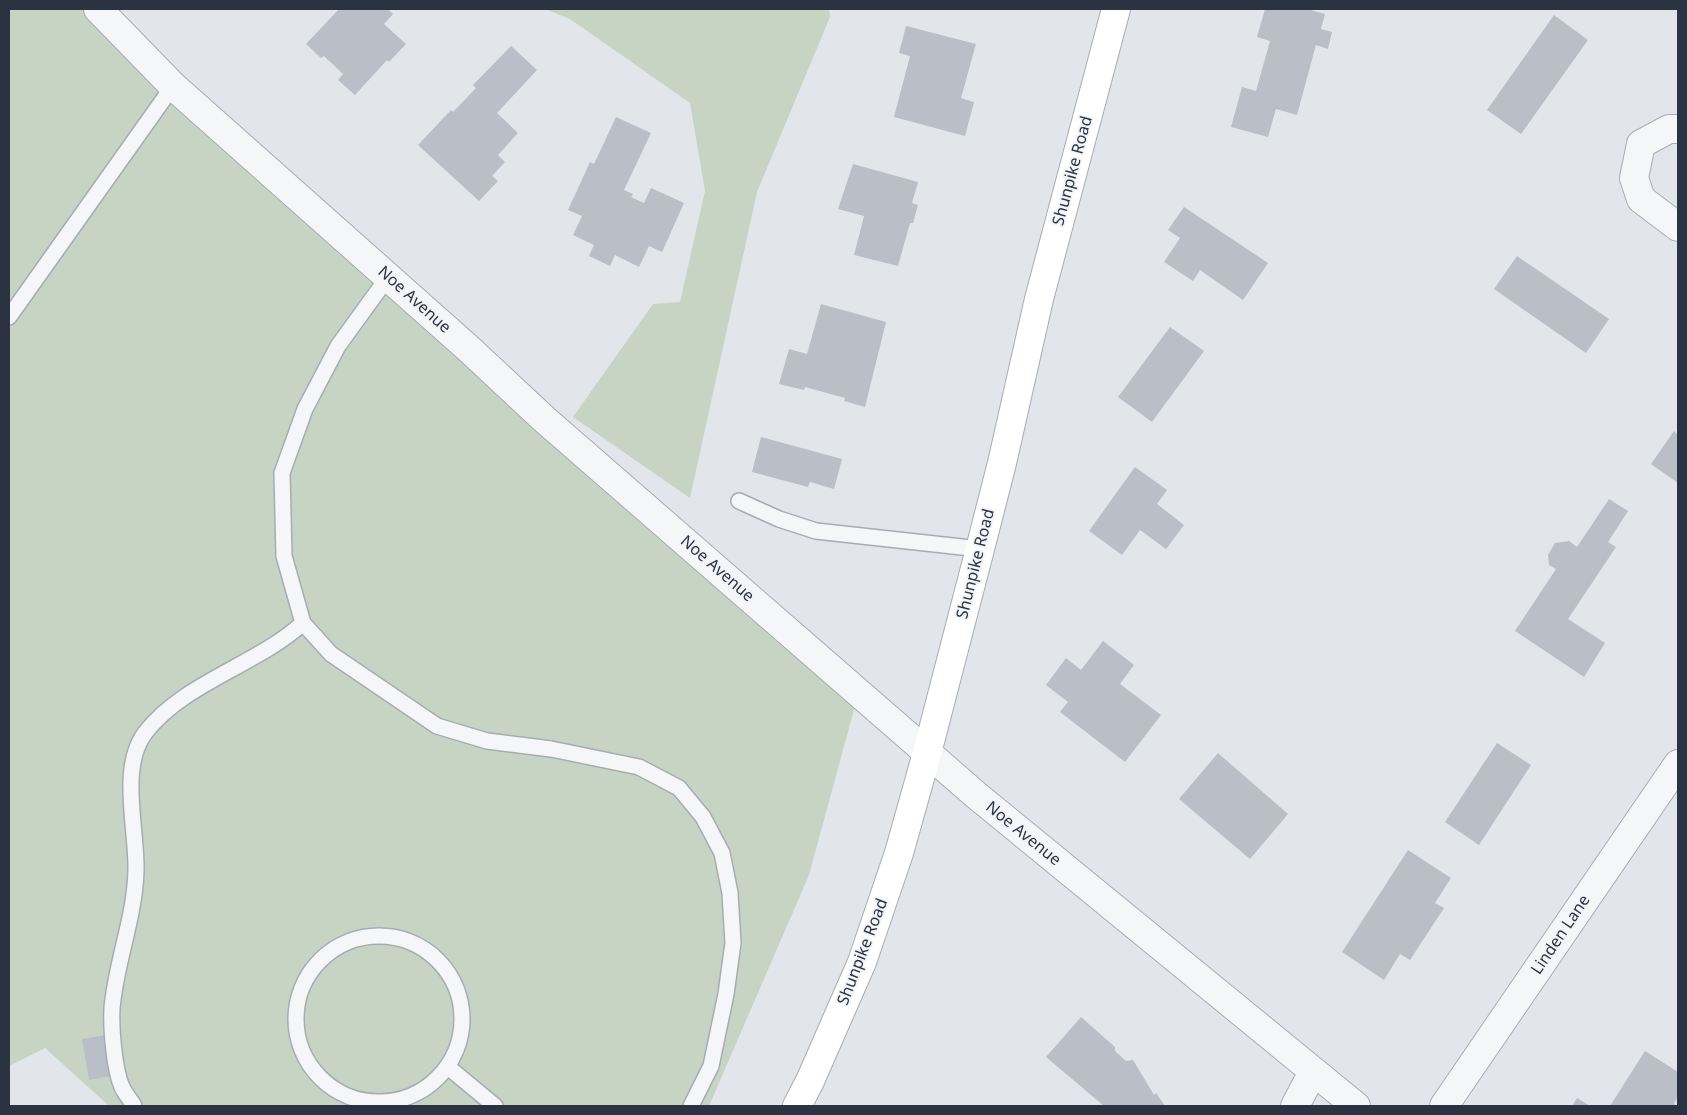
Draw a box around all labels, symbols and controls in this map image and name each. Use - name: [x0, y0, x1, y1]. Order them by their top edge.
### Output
- street label: Shunpike Road: [1049, 114, 1097, 228]
- street label: Noe Avenue: [374, 262, 454, 338]
- street label: Shunpike Road: [953, 507, 999, 621]
- street label: Noe Avenue: [676, 532, 758, 606]
- street label: Noe Avenue: [982, 798, 1064, 870]
- street label: Linden Lane: [1527, 892, 1595, 978]
- street label: Shunpike Road: [834, 896, 892, 1008]

